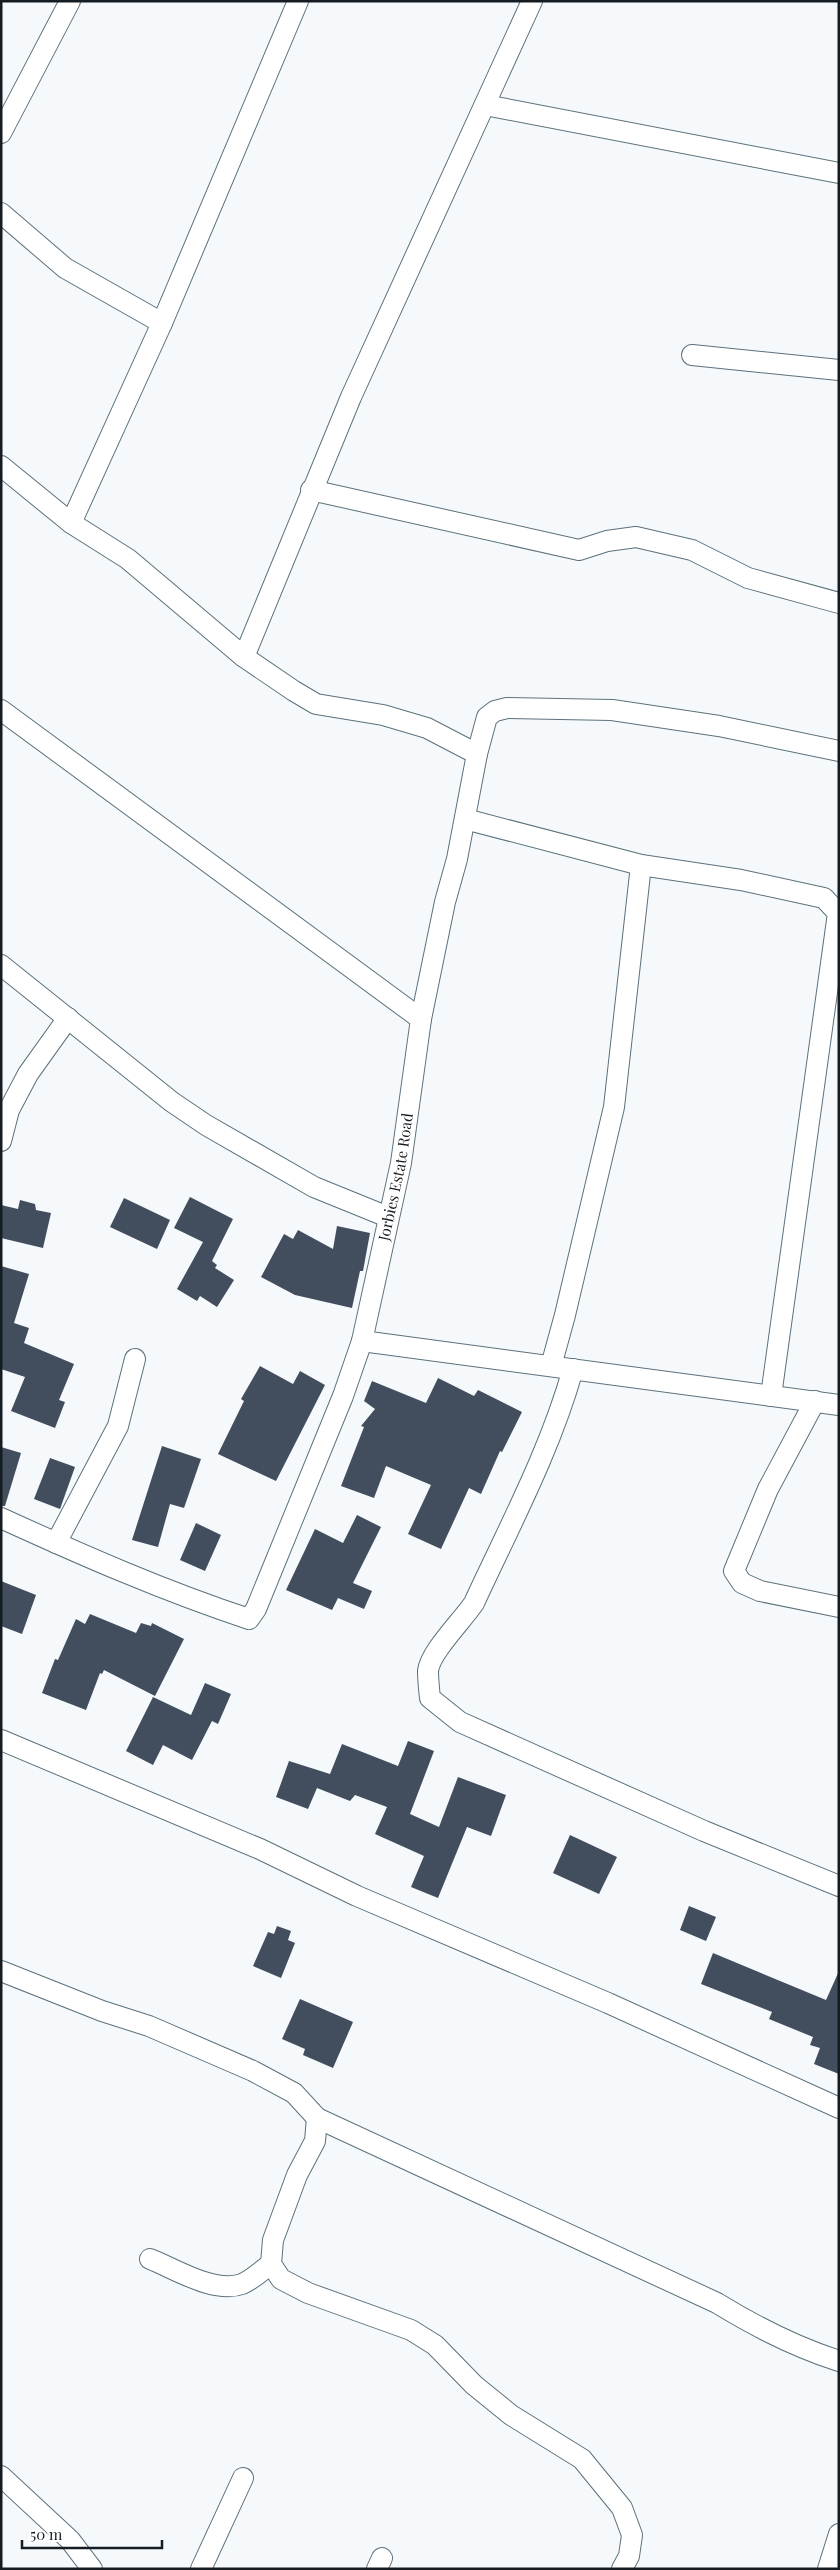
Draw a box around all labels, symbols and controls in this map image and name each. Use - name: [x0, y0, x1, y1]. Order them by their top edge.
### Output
- street label: Jorbies Estate Road: [373, 1111, 417, 1243]
- scale bar: [22, 2518, 162, 2550]
- text: 50 m: [30, 2524, 63, 2544]

